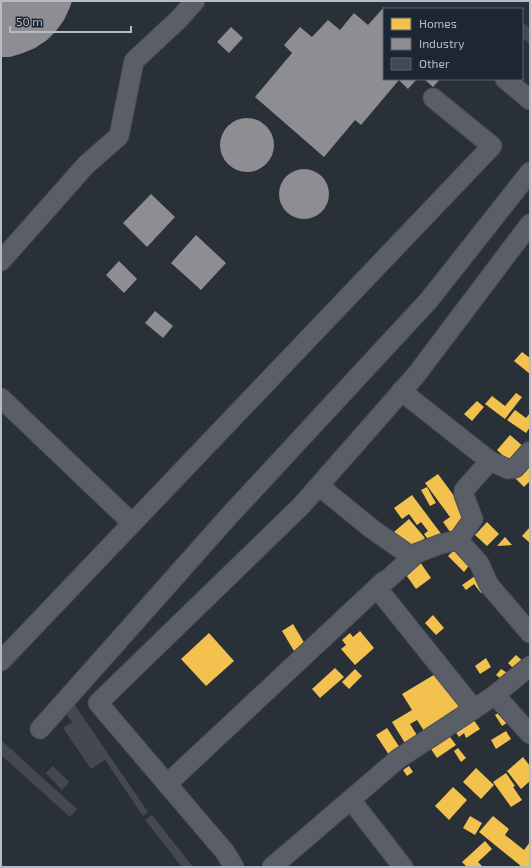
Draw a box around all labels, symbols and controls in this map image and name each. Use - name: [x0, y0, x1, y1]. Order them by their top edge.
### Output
- scale bar: [10, 8, 131, 34]
- legend: [383, 8, 523, 80]
- text: 50 m: [16, 14, 43, 28]
- text: Homes: [419, 16, 457, 30]
- text: Industry: [419, 36, 465, 50]
- text: Other: [419, 56, 450, 70]

